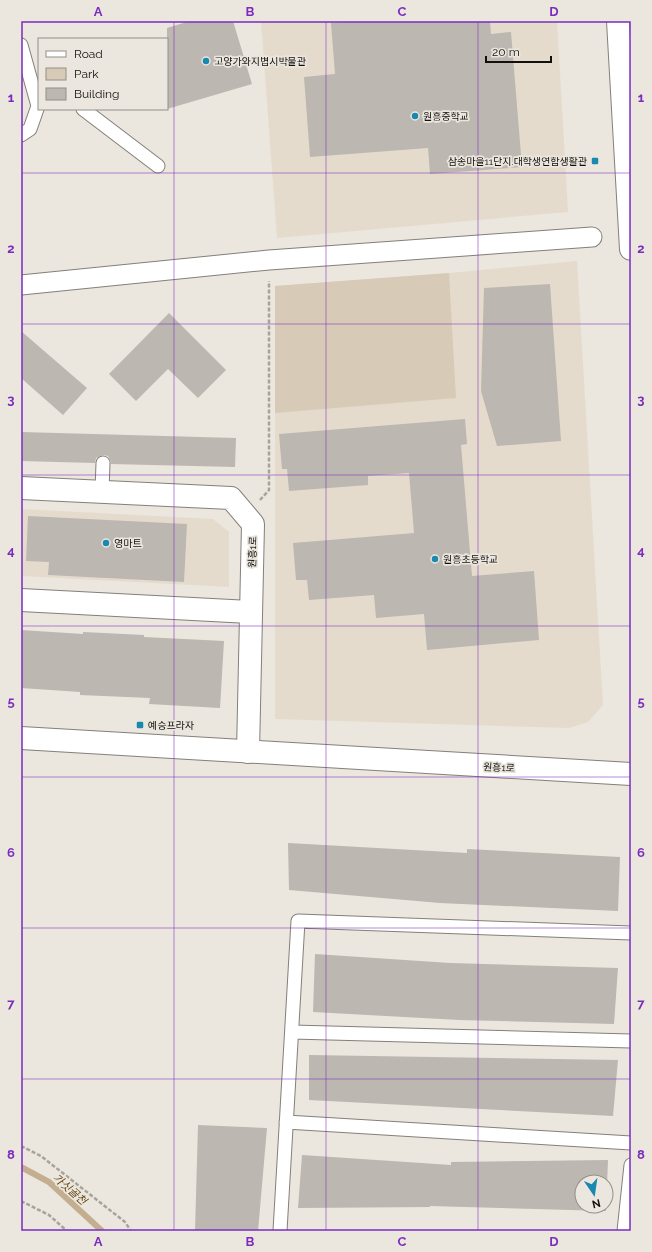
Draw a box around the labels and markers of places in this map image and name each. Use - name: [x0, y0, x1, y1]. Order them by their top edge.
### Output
- marker: 고양가와지볍시박물관: [201, 56, 211, 66]
- place label: 고양가와지볍시박물관: [214, 56, 307, 67]
- marker: 원흥중학교: [410, 111, 420, 121]
- place label: 원흥중학교: [423, 111, 469, 122]
- place label: 삼송마을11단지.대학생연합생활관: [448, 156, 588, 167]
- marker: 삼송마을11단지.대학생연합생활관: [590, 156, 600, 166]
- marker: 영마트: [101, 538, 111, 548]
- place label: 영마트: [114, 538, 142, 549]
- marker: 원흥초등학교: [430, 554, 440, 564]
- place label: 원흥초등학교: [443, 554, 498, 565]
- marker: 예승프라자: [135, 720, 145, 730]
- place label: 예승프라자: [148, 720, 195, 731]

